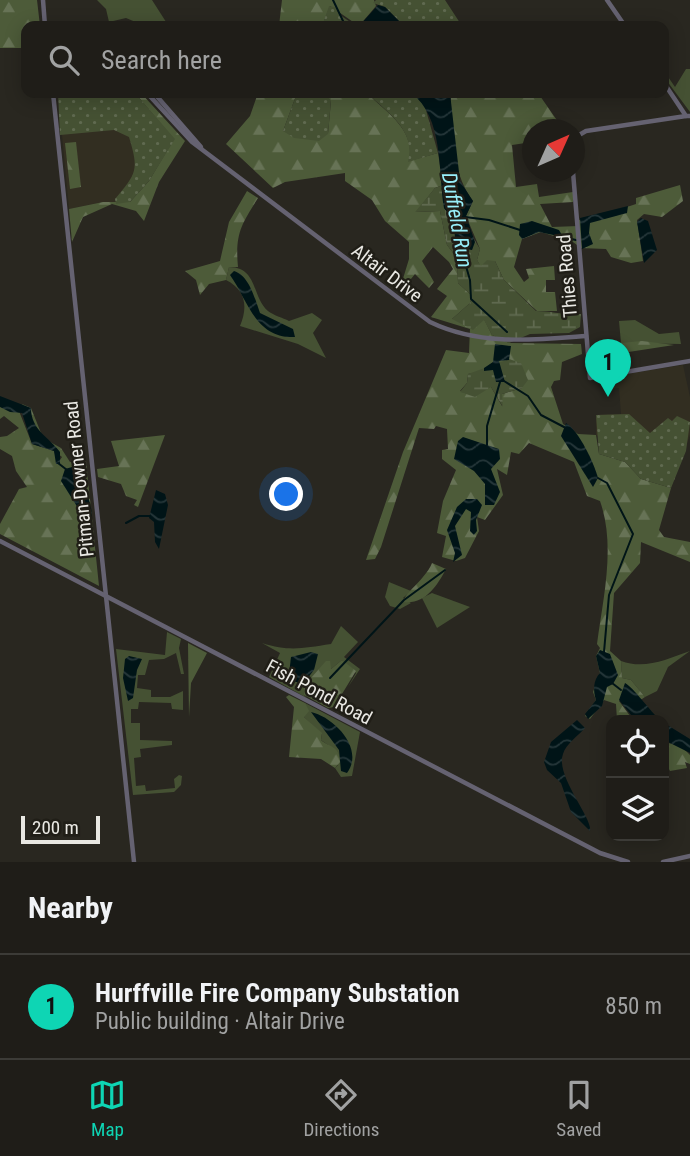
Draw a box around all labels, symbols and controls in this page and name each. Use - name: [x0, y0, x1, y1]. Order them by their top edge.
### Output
- search box: [21, 21, 669, 98]
- icon: search: [45, 41, 83, 79]
- text: Search here: [101, 45, 222, 75]
- north arrow: [522, 119, 585, 182]
- water label: Duffield Run: [437, 171, 477, 269]
- street label: Thies Road: [552, 233, 582, 319]
- street label: Altair Drive: [347, 239, 427, 307]
- pin: 1: [585, 339, 631, 397]
- street label: Pitman-Downer Road: [59, 400, 99, 558]
- your location: [269, 477, 303, 511]
- street label: Fish Pond Road: [262, 654, 376, 730]
- map controls: [606, 715, 669, 841]
- button: locate: [606, 715, 669, 778]
- button: layers: [606, 778, 669, 841]
- scale bar: [21, 813, 100, 845]
- text: 200 m: [32, 816, 79, 839]
- text: Nearby: [28, 890, 113, 925]
- text: Hurffville Fire Company Substation: [95, 978, 460, 1008]
- text: 1: [45, 993, 57, 1020]
- text: 850 m: [605, 993, 662, 1020]
- text: Public building · Altair Drive: [95, 1008, 345, 1035]
- tab: Map: [88, 1076, 126, 1141]
- tab: Directions: [303, 1076, 379, 1141]
- tab: Saved: [556, 1076, 602, 1141]

